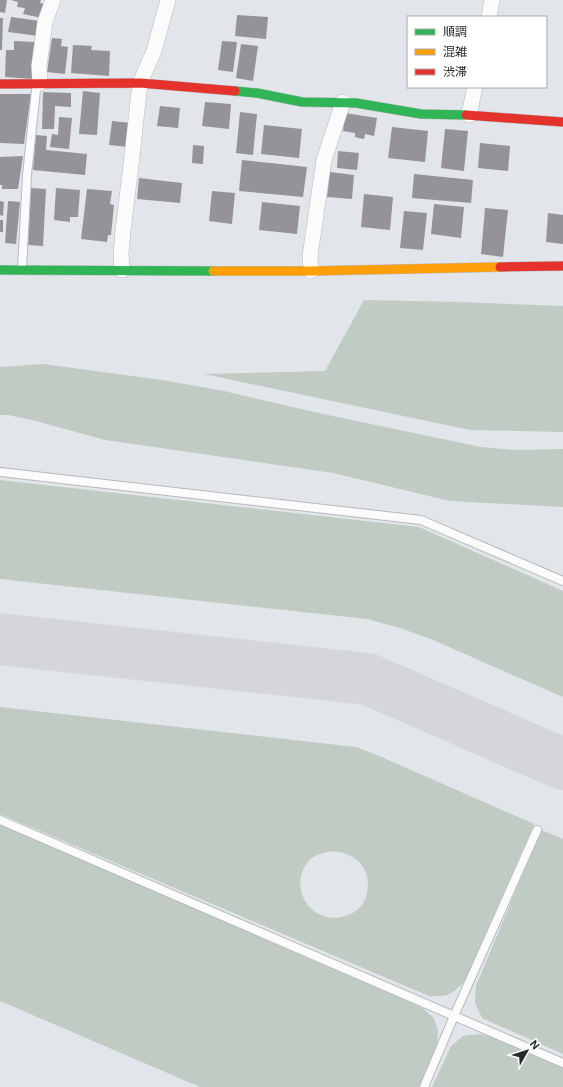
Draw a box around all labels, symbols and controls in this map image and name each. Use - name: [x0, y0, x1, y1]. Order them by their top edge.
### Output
- legend: [407, 16, 547, 88]
- text: 順調: [443, 24, 467, 40]
- text: 混雑: [443, 44, 467, 60]
- text: 渋滞: [443, 64, 467, 80]
- north arrow: [507, 1031, 547, 1071]
- text: N: [527, 1037, 543, 1052]

